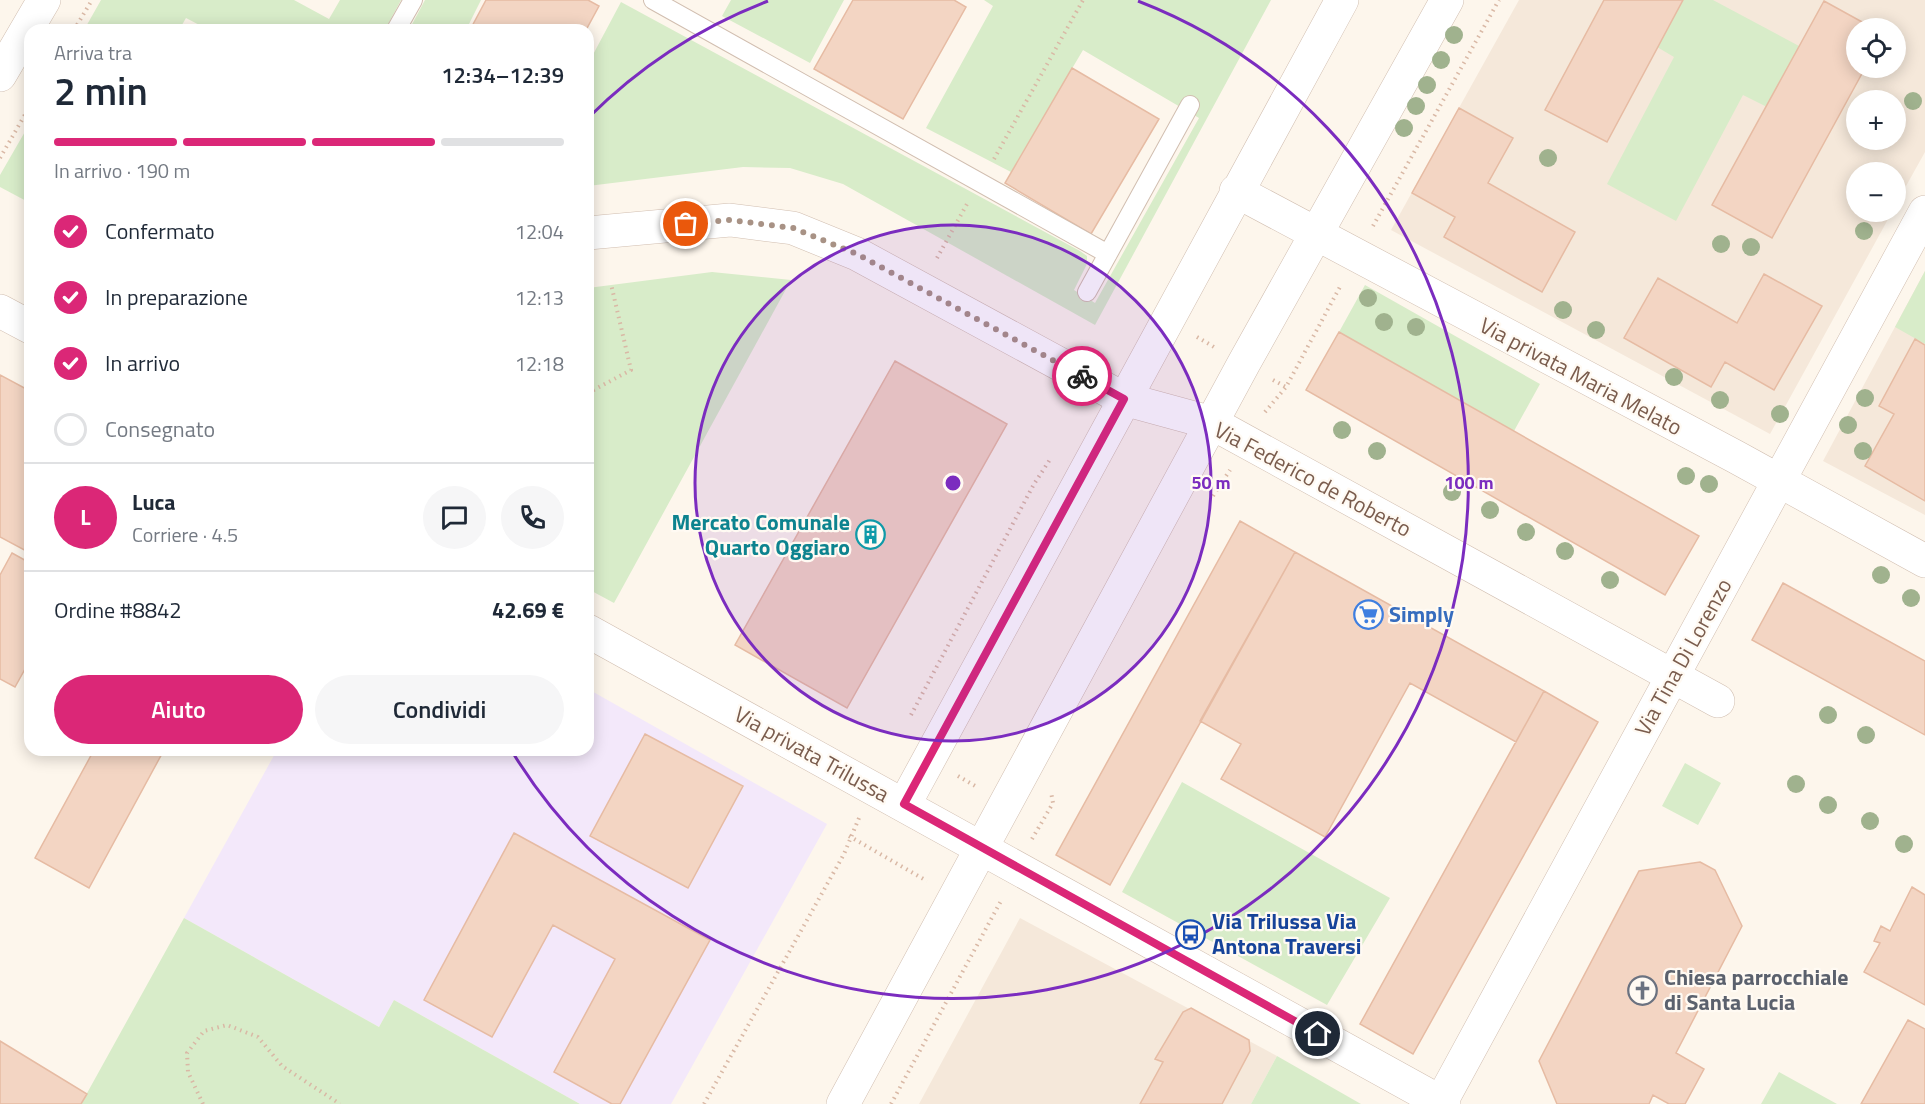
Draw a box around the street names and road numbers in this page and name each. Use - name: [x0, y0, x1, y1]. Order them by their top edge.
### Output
- street label: Via privata Maria Melato: [1474, 308, 1688, 444]
- street label: Via Federico de Roberto: [1208, 413, 1418, 545]
- street label: Via Tina Di Lorenzo: [1626, 572, 1740, 742]
- street label: Via privata Trilussa: [728, 697, 896, 811]

